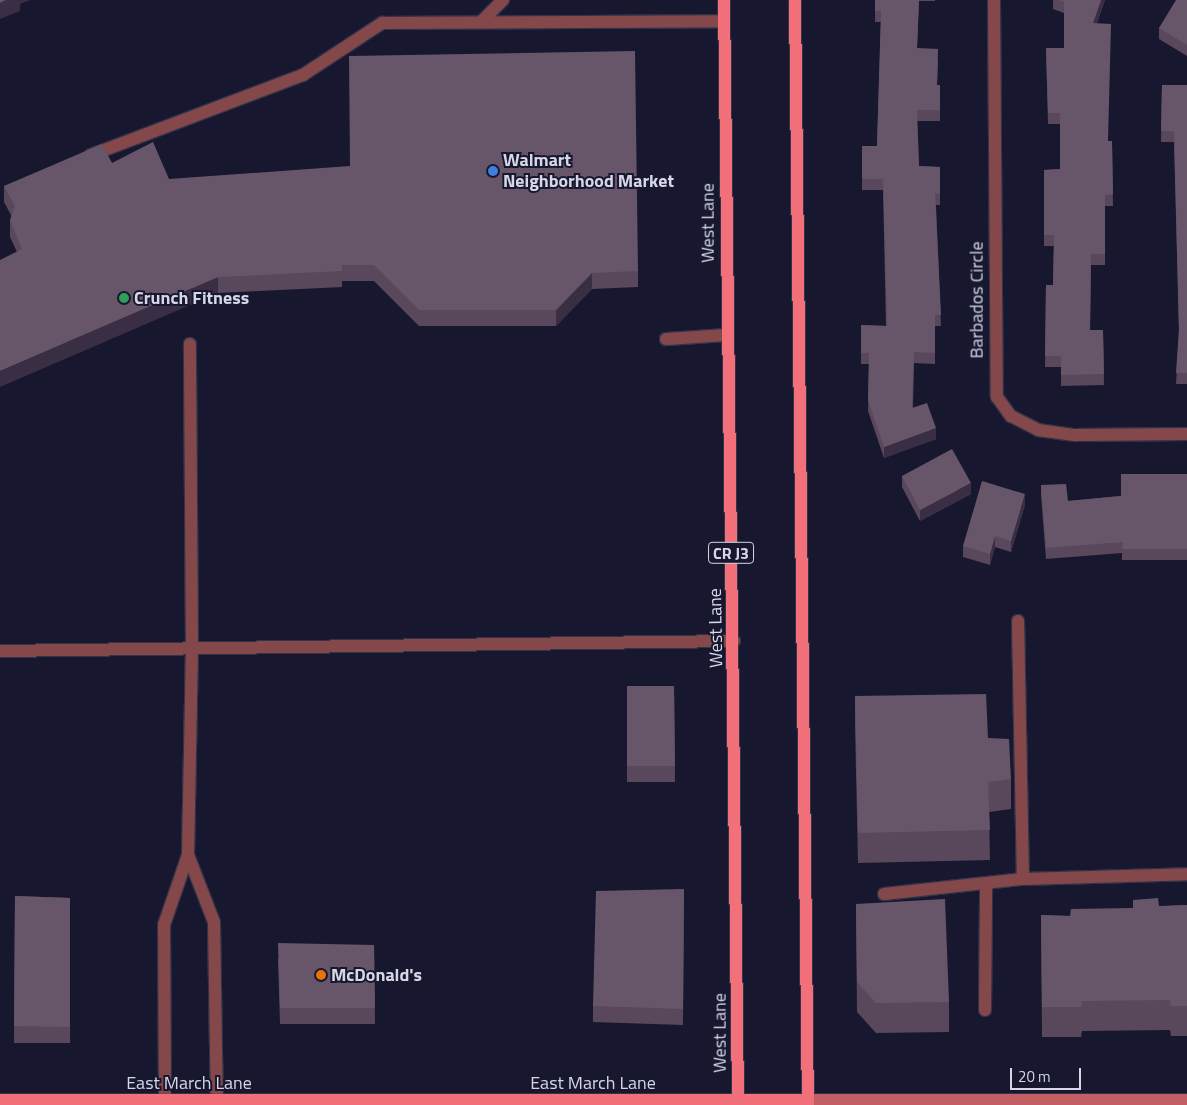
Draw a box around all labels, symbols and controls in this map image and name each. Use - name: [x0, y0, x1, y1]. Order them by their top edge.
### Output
- place label: Walmart Neighborhood Market: [503, 150, 674, 192]
- marker: Walmart Neighborhood Market: [487, 165, 499, 177]
- street label: West Lane: [697, 183, 719, 263]
- street label: Barbados Circle: [966, 241, 988, 359]
- place label: Crunch Fitness: [134, 287, 249, 309]
- marker: Crunch Fitness: [118, 292, 130, 304]
- road number: CR J3: [707, 540, 755, 566]
- street label: West Lane: [705, 588, 727, 668]
- place label: McDonald's: [331, 964, 422, 986]
- marker: McDonald's: [315, 969, 327, 981]
- street label: West Lane: [709, 993, 731, 1073]
- scale bar: [1012, 1058, 1083, 1090]
- text: 20 m: [1018, 1065, 1051, 1088]
- street label: East March Lane: [126, 1072, 252, 1094]
- street label: East March Lane: [530, 1072, 656, 1094]

